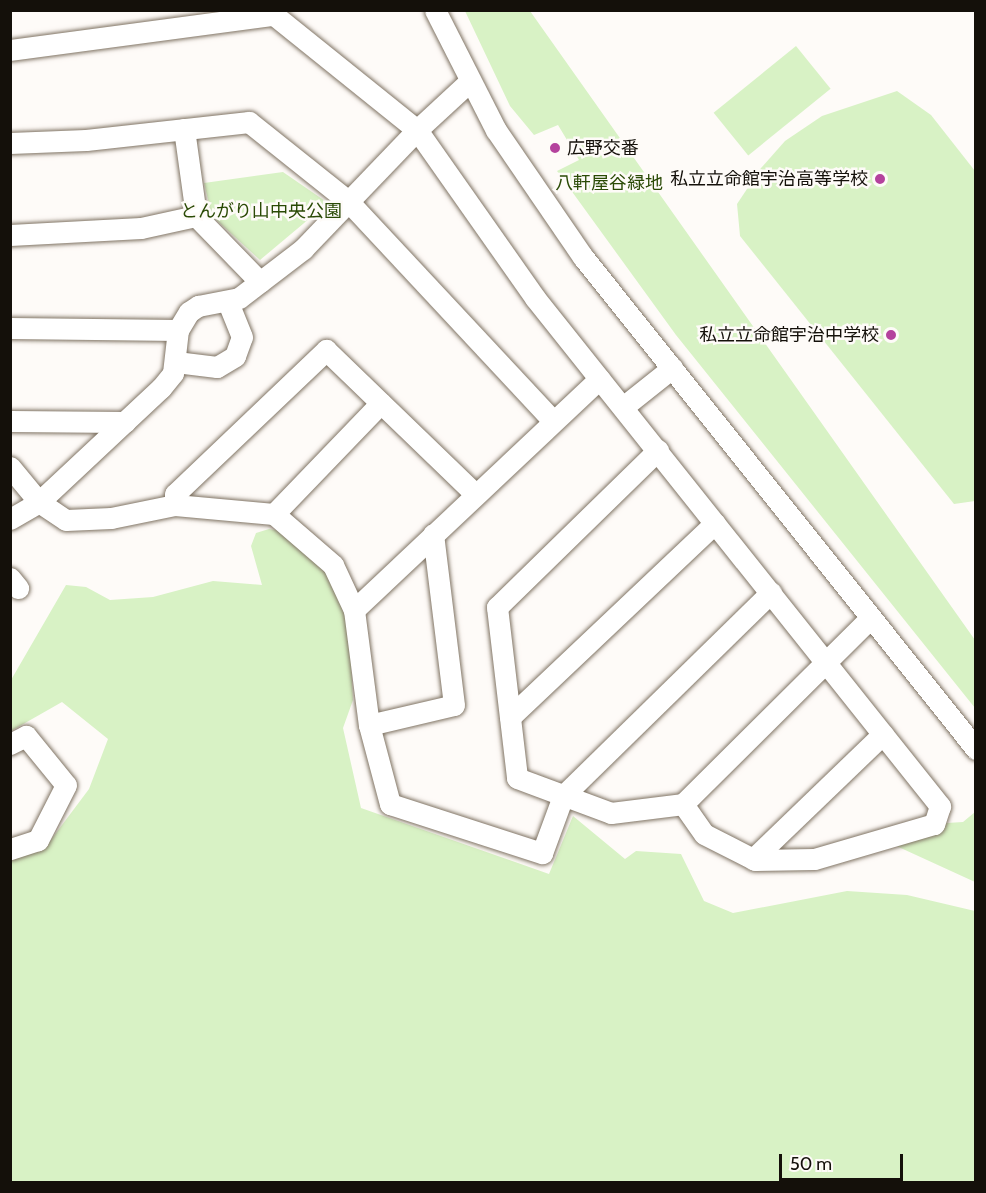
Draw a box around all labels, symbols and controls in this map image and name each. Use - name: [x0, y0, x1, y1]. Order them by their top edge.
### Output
- place label: 広野交番: [567, 137, 639, 159]
- marker: 広野交番: [548, 141, 562, 155]
- place label: 私立立命館宇治高等学校: [670, 168, 868, 190]
- park label: 八軒屋谷緑地: [555, 172, 663, 194]
- marker: 私立立命館宇治高等学校: [873, 172, 887, 186]
- park label: とんがり山中央公園: [180, 200, 342, 222]
- place label: 私立立命館宇治中学校: [699, 324, 879, 346]
- marker: 私立立命館宇治中学校: [884, 328, 898, 342]
- scale bar: [782, 1142, 906, 1180]
- text: 50 m: [790, 1153, 832, 1175]

